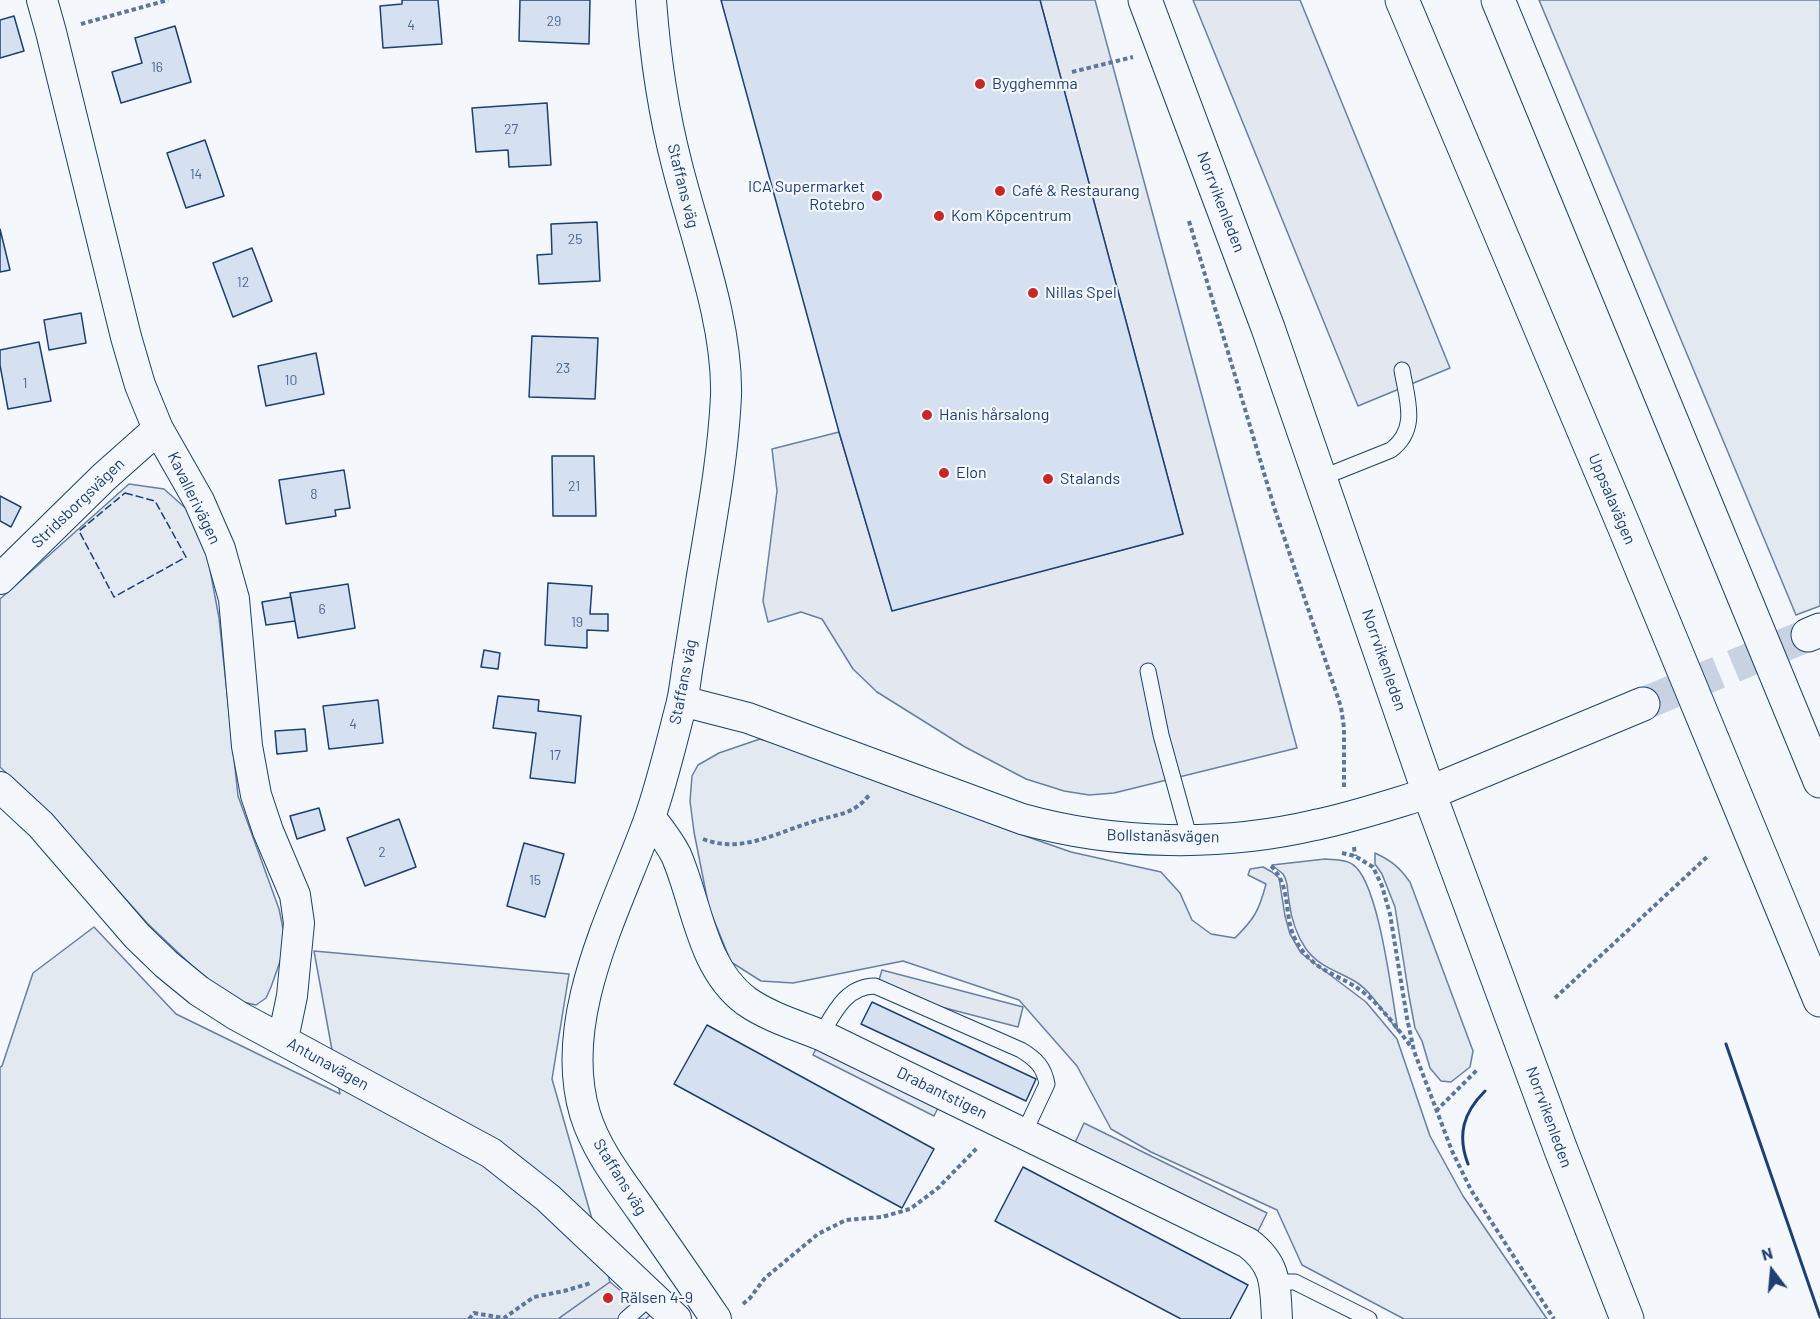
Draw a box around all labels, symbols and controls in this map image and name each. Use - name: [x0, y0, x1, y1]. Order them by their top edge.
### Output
- house number: 29: [547, 13, 561, 29]
- house number: 4: [407, 17, 415, 33]
- house number: 16: [151, 59, 163, 75]
- place label: Bygghemma: [992, 74, 1078, 94]
- marker: Bygghemma: [973, 77, 987, 91]
- house number: 27: [504, 121, 518, 137]
- street label: Staffans väg: [663, 142, 703, 230]
- street label: Norrvikenleden: [1193, 149, 1249, 255]
- house number: 14: [190, 166, 202, 182]
- place label: ICA Supermarket Rotebro: [748, 177, 865, 215]
- place label: Café & Restaurang: [1012, 181, 1140, 201]
- marker: Café & Restaurang: [993, 184, 1007, 198]
- marker: ICA Supermarket Rotebro: [870, 189, 884, 203]
- place label: Kom Köpcentrum: [951, 206, 1071, 226]
- marker: Kom Köpcentrum: [932, 209, 946, 223]
- house number: 25: [568, 231, 582, 247]
- house number: 12: [237, 274, 249, 290]
- place label: Nillas Spel: [1045, 283, 1117, 303]
- marker: Nillas Spel: [1026, 286, 1040, 300]
- house number: 23: [556, 360, 570, 376]
- house number: 10: [285, 372, 297, 388]
- house number: 1: [23, 375, 27, 391]
- place label: Hanis hårsalong: [939, 405, 1049, 425]
- marker: Hanis hårsalong: [920, 408, 934, 422]
- street label: Kavallerivägen: [163, 449, 225, 547]
- street label: Uppsalavägen: [1584, 451, 1640, 547]
- street label: Stridsborgsvägen: [28, 454, 128, 552]
- place label: Elon: [956, 463, 987, 483]
- marker: Elon: [937, 466, 951, 480]
- place label: Stalands: [1060, 469, 1120, 489]
- marker: Stalands: [1041, 472, 1055, 486]
- house number: 21: [568, 478, 580, 494]
- house number: 8: [310, 486, 318, 502]
- house number: 6: [318, 601, 326, 617]
- street label: Norrvikenleden: [1358, 607, 1410, 713]
- house number: 19: [571, 614, 583, 630]
- street label: Staffans väg: [665, 638, 701, 726]
- house number: 4: [349, 716, 357, 732]
- house number: 17: [549, 747, 561, 763]
- street label: Bollstanäsvägen: [1106, 825, 1220, 847]
- house number: 2: [378, 844, 386, 860]
- house number: 15: [529, 872, 541, 888]
- street label: Antunavägen: [284, 1034, 372, 1094]
- street label: Drabantstigen: [894, 1063, 990, 1123]
- street label: Norrvikenleden: [1522, 1064, 1576, 1170]
- street label: Staffans väg: [589, 1135, 651, 1219]
- north arrow: [1742, 1241, 1802, 1301]
- text: N: [1759, 1243, 1775, 1264]
- place label: Rälsen 4-9: [620, 1288, 693, 1308]
- marker: Rälsen 4-9: [601, 1291, 615, 1305]

